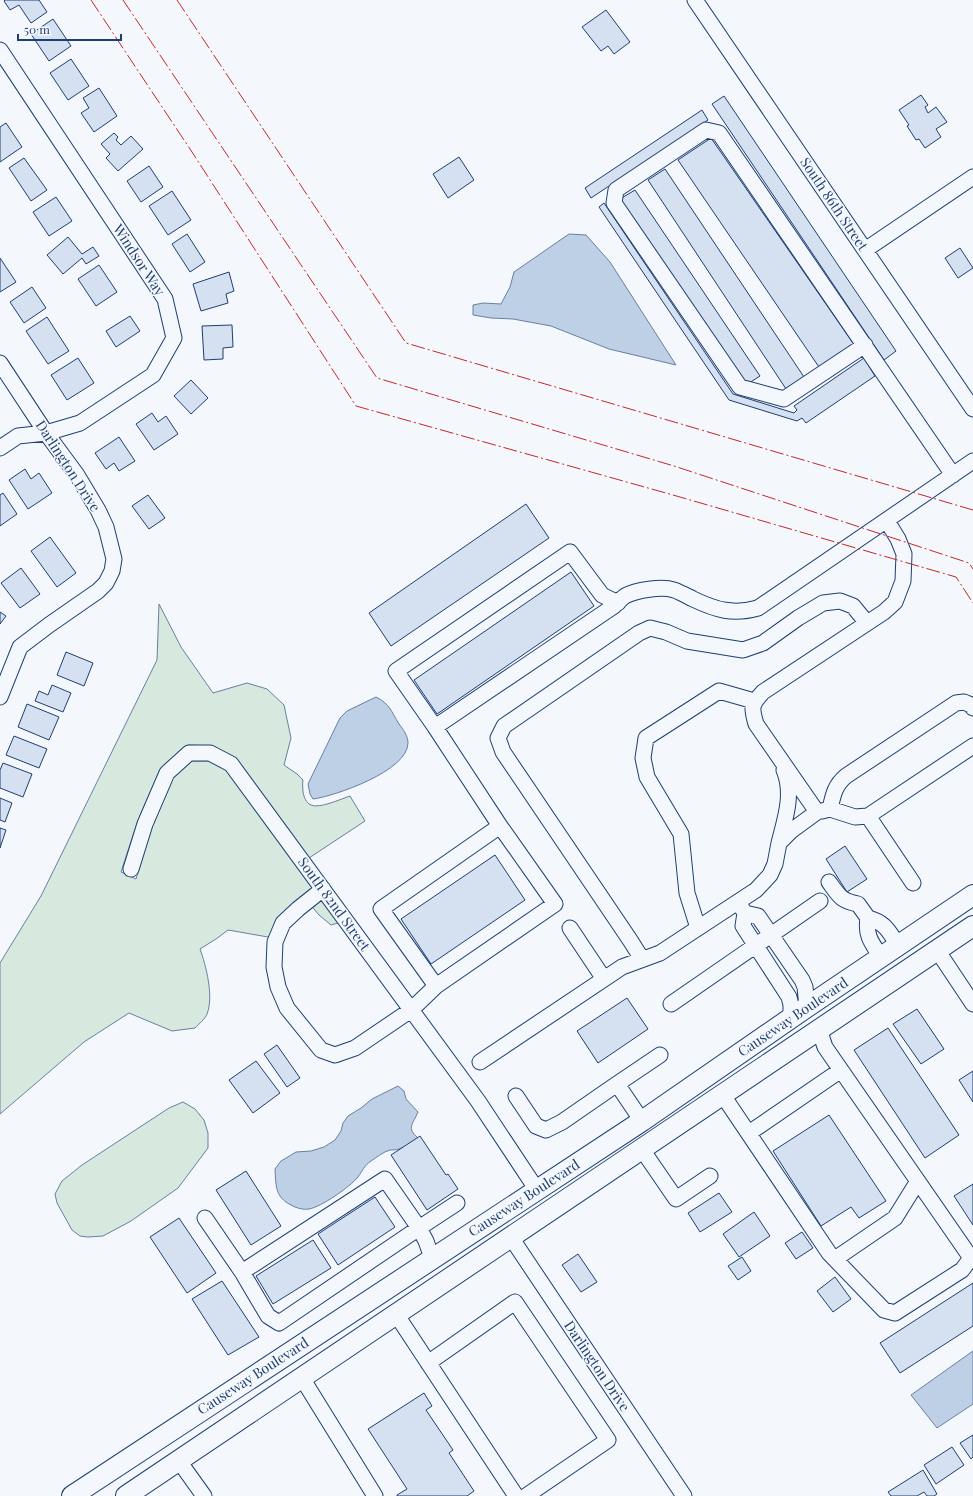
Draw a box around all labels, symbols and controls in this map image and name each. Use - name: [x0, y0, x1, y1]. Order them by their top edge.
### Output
- scale bar: [18, 16, 121, 42]
- text: 50 m: [24, 21, 50, 37]
- street label: South 86th Street: [796, 153, 873, 255]
- street label: Windsor Way: [109, 219, 170, 299]
- street label: Darlington Drive: [32, 416, 105, 515]
- street label: South 82nd Street: [294, 853, 376, 955]
- street label: Causeway Boulevard: [734, 973, 852, 1061]
- street label: Causeway Boulevard: [464, 1154, 583, 1241]
- street label: Darlington Drive: [560, 1317, 635, 1415]
- street label: Causeway Boulevard: [193, 1332, 312, 1419]

